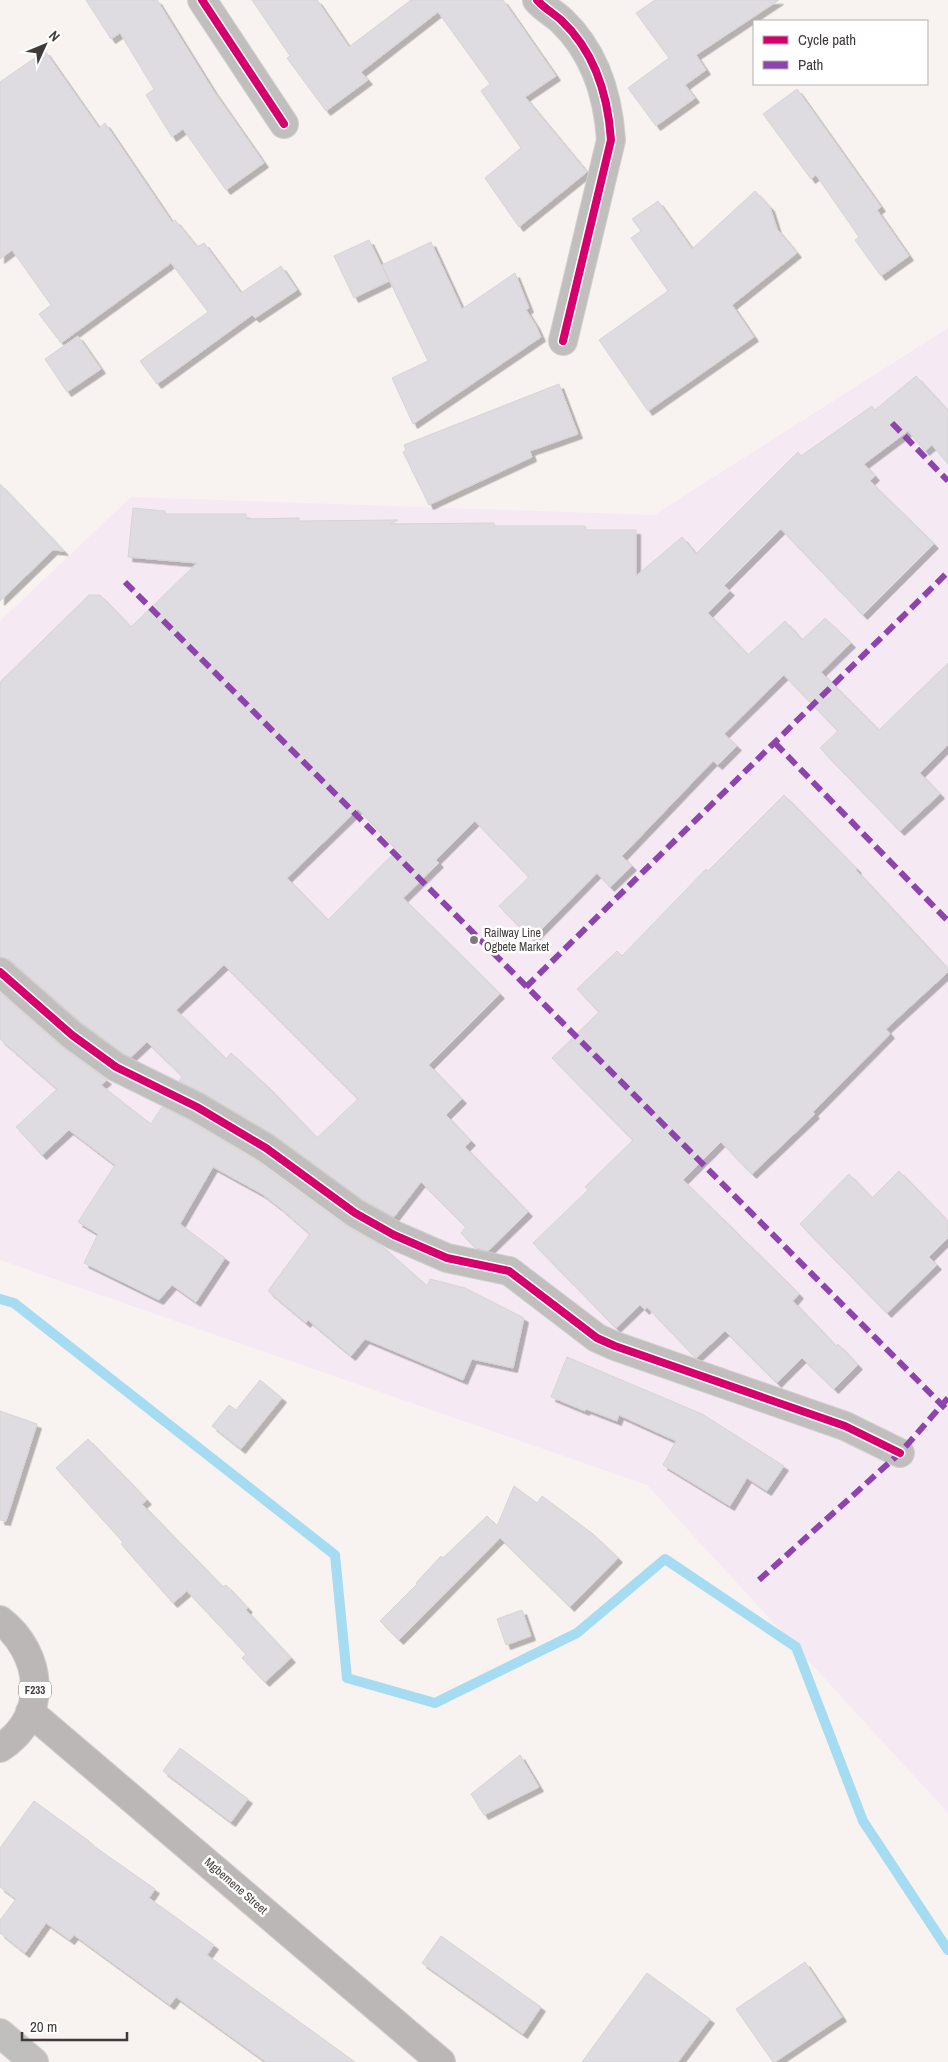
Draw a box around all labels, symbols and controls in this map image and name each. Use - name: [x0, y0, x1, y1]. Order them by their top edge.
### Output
- north arrow: [20, 20, 70, 70]
- legend: [753, 20, 928, 85]
- text: N: [45, 27, 64, 45]
- text: Cycle path: [798, 29, 856, 50]
- text: Path: [798, 54, 823, 75]
- place label: Railway Line Ogbete Market: [484, 925, 549, 955]
- marker: Railway Line Ogbete Market: [468, 934, 480, 946]
- road number: F233: [19, 1682, 51, 1698]
- street label: Mgbemene Street: [201, 1854, 271, 1918]
- scale bar: [22, 2010, 128, 2042]
- text: 20 m: [30, 2016, 57, 2037]

